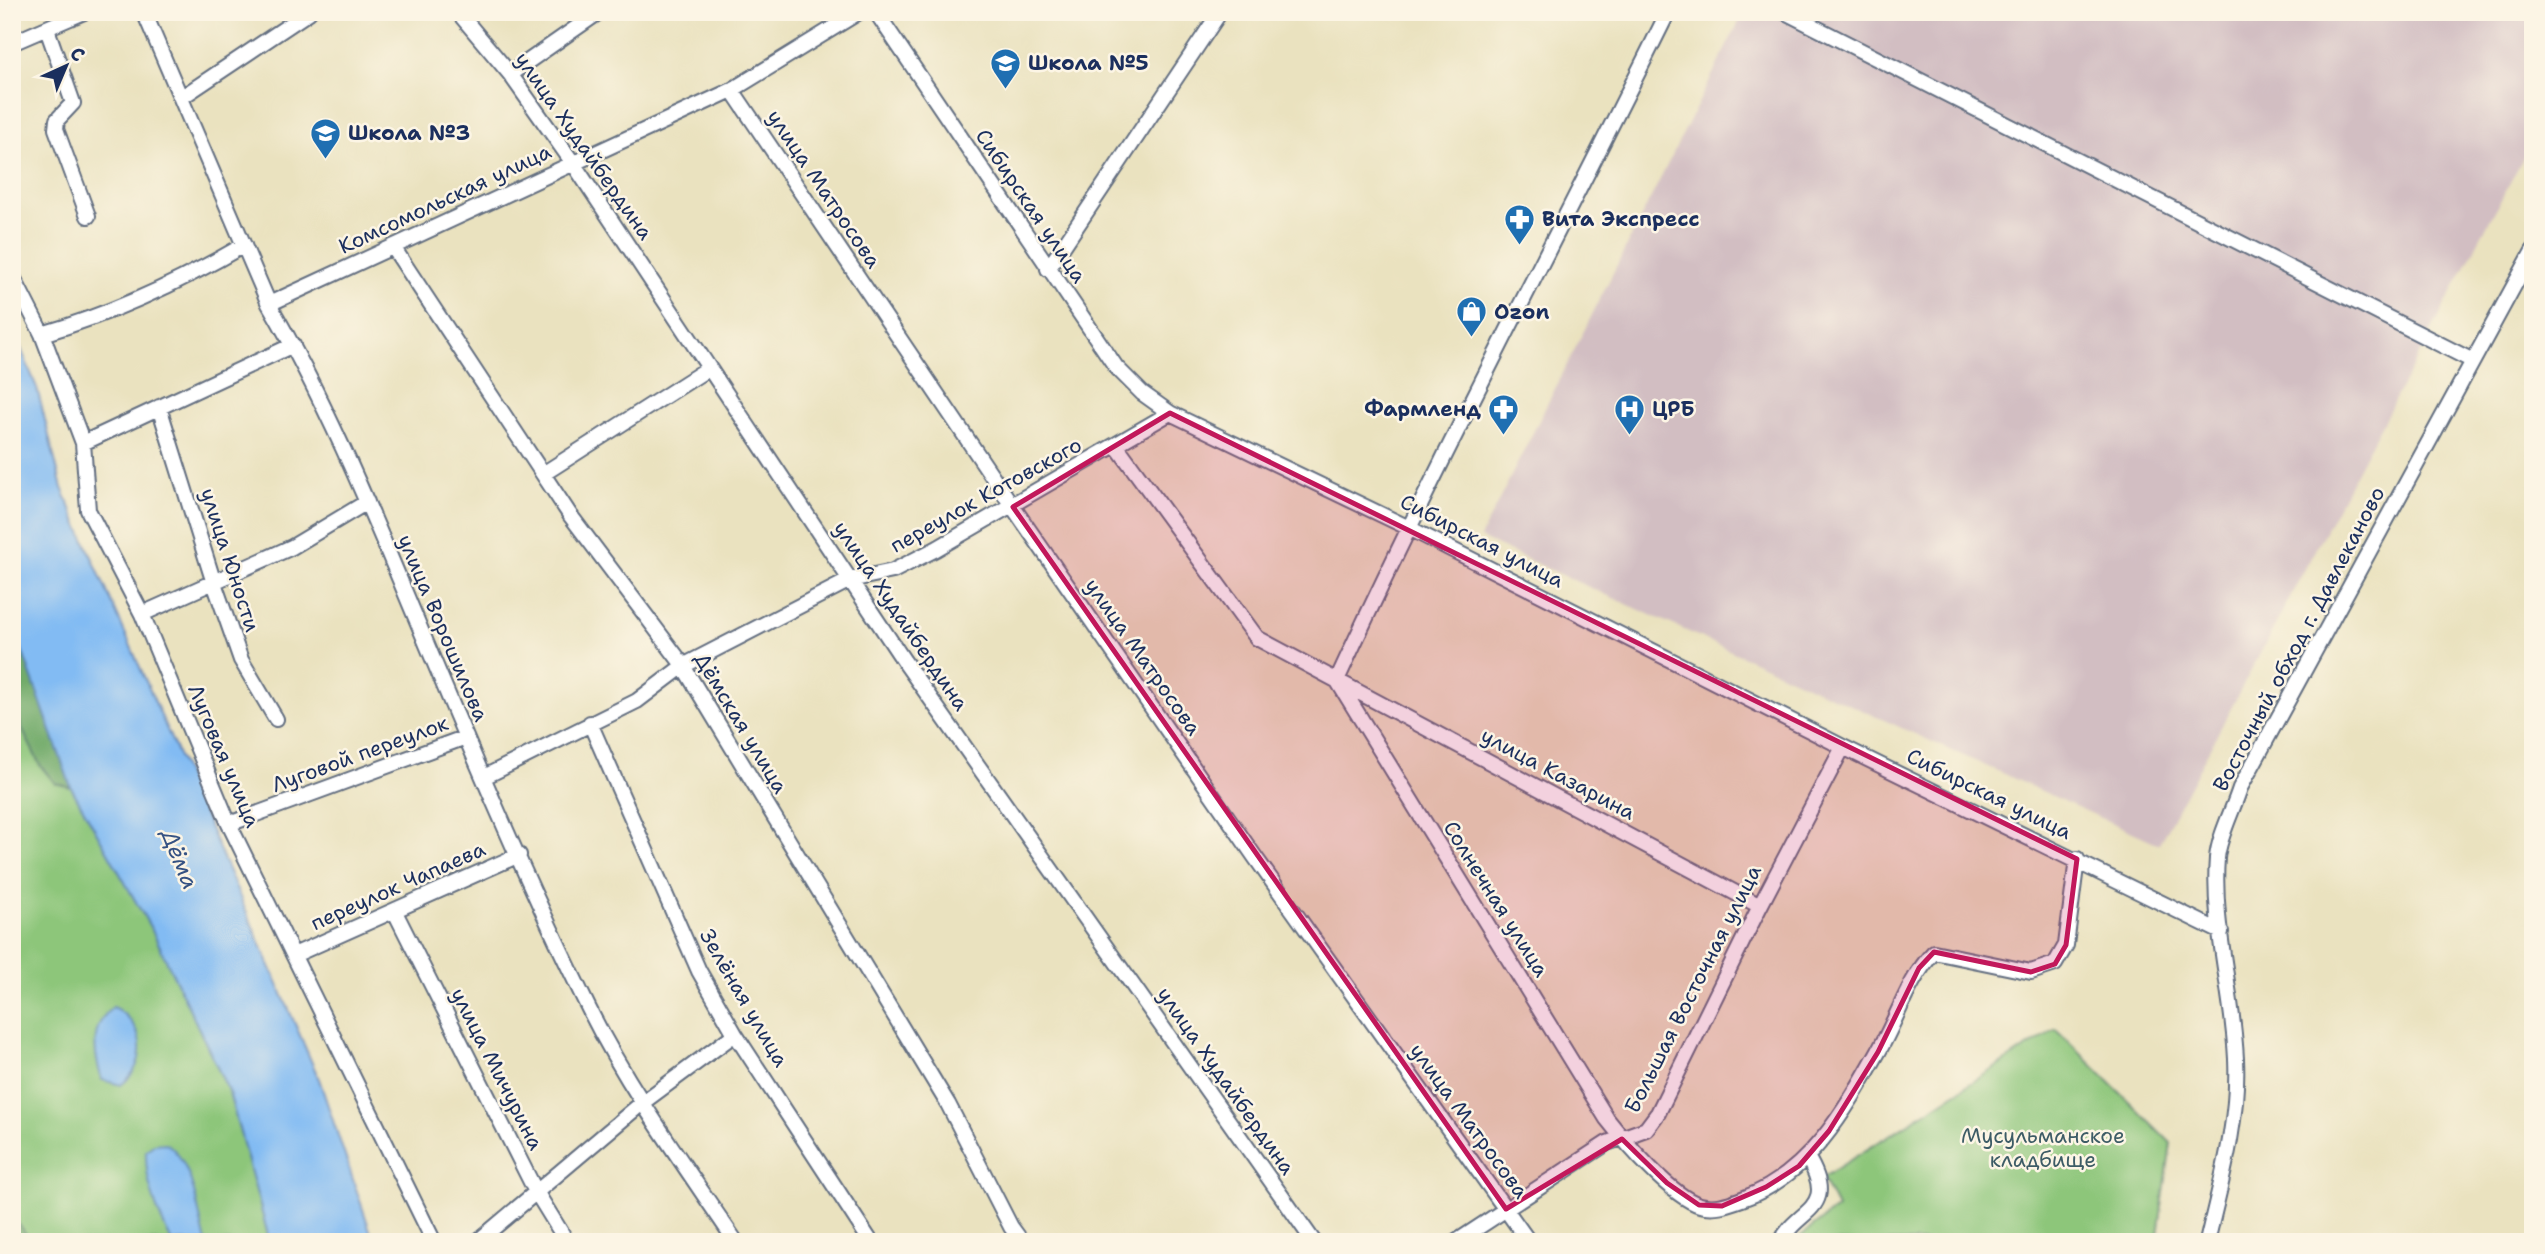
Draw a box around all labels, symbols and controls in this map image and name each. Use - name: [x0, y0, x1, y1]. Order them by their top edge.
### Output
- north arrow: [32, 32, 102, 102]
- text: С: [65, 41, 90, 67]
- school or university icon: Школа №5: [988, 46, 1022, 90]
- street label: улица Худайбердина: [509, 47, 659, 245]
- place label: Школа №5: [1028, 49, 1149, 77]
- street label: улица Матросова: [761, 104, 887, 274]
- school or university icon: Школа №3: [308, 116, 342, 160]
- place label: Школа №3: [348, 119, 470, 147]
- street label: Сибирская улица: [969, 123, 1093, 289]
- street label: Комсомольская улица: [334, 137, 556, 261]
- pharmacy icon: Вита Экспресс: [1502, 202, 1536, 246]
- place label: Вита Экспресс: [1542, 205, 1700, 233]
- shop icon: Ozon: [1454, 295, 1488, 339]
- place label: Ozon: [1494, 298, 1549, 326]
- pharmacy icon: Фармленд: [1487, 392, 1521, 436]
- hospital icon: ЦРБ: [1612, 392, 1646, 436]
- place label: Фармленд: [1364, 395, 1481, 423]
- place label: ЦРБ: [1652, 395, 1695, 423]
- street label: переулок Котовского: [885, 431, 1087, 559]
- street label: Восточный обход г. Давлеканово: [2206, 482, 2392, 796]
- street label: улица Юности: [194, 484, 267, 636]
- street label: Сибирская улица: [1395, 488, 1569, 594]
- street label: улица Худайбердина: [827, 516, 975, 716]
- street label: улица Ворошилова: [391, 530, 495, 726]
- street label: улица Матросова: [1078, 573, 1208, 741]
- street label: Дёмская улица: [688, 647, 794, 799]
- street label: Луговая улица: [181, 680, 267, 832]
- street label: Луговой переулок: [268, 709, 452, 799]
- street label: улица Казарина: [1476, 722, 1640, 826]
- street label: Сибирская улица: [1902, 742, 2076, 846]
- street label: Солнечная улица: [1437, 816, 1555, 982]
- water label: Дёма: [154, 823, 206, 893]
- street label: переулок Чапаева: [306, 835, 490, 937]
- street label: Большая Восточная улица: [1618, 860, 1768, 1118]
- street label: Зелёная улица: [693, 924, 795, 1072]
- street label: улица Худайбердина: [1151, 982, 1301, 1180]
- street label: улица Мичурина: [444, 983, 550, 1155]
- street label: улица Матросова: [1403, 1038, 1535, 1204]
- park label: Мусульманское кладбище: [1961, 1122, 2125, 1174]

